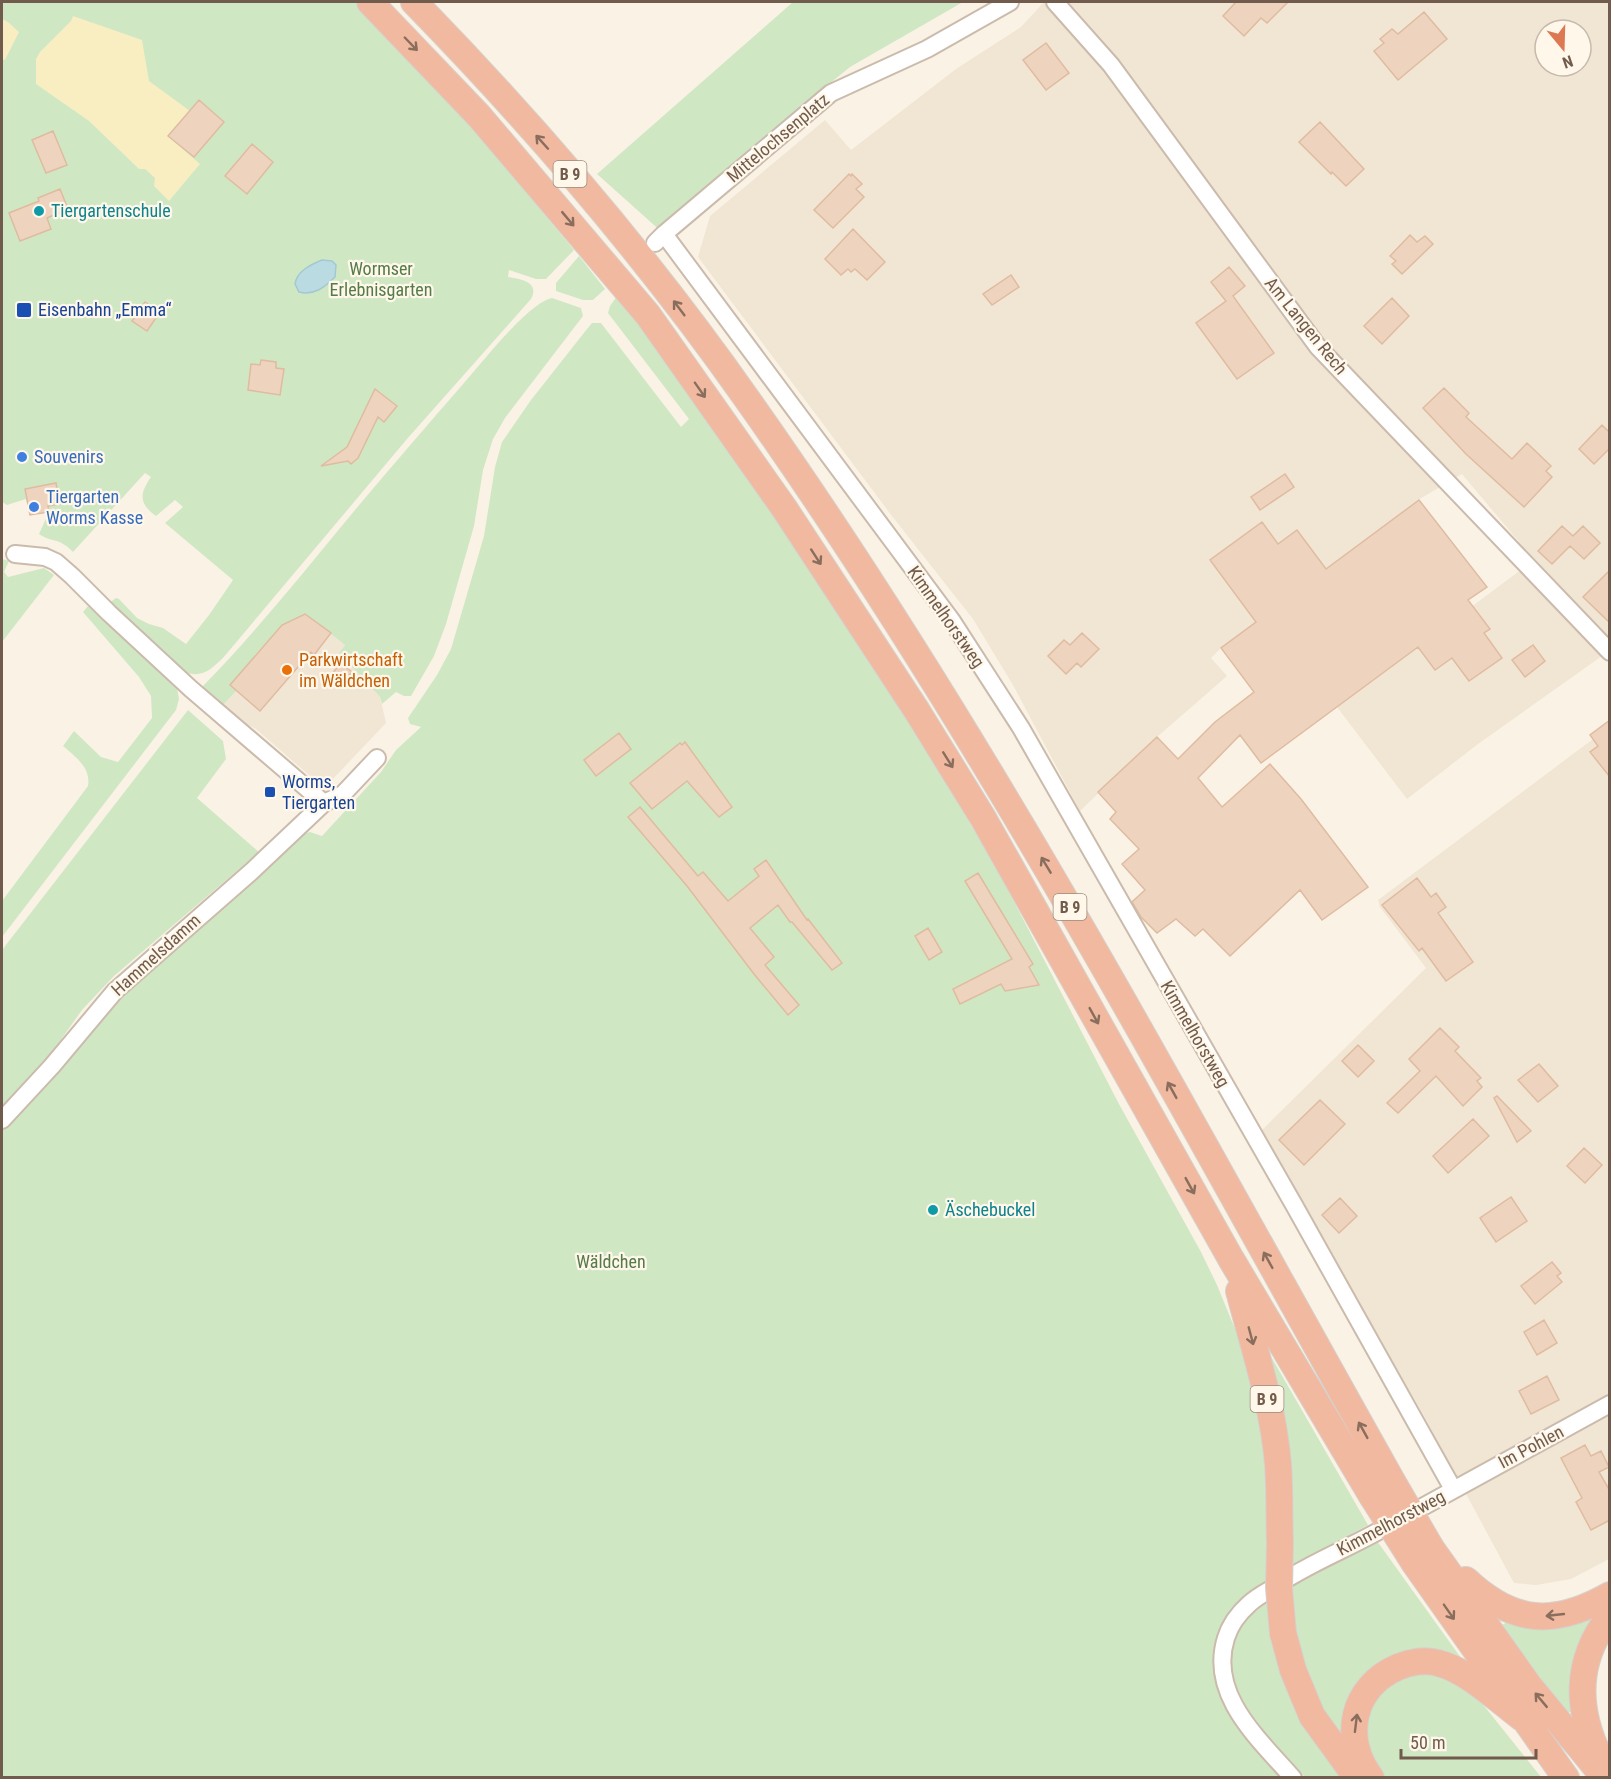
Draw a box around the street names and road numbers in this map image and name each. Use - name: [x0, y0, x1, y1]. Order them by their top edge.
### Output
- street label: Mittelochsenplatz: [722, 89, 833, 187]
- road number: B 9: [554, 161, 586, 187]
- street label: Am Langen Rech: [1261, 273, 1352, 379]
- street label: Kimmelhorstweg: [904, 562, 989, 672]
- road number: B 9: [1054, 894, 1086, 920]
- street label: Hammelsdamm: [107, 909, 204, 1000]
- street label: Kimmelhorstweg: [1156, 977, 1234, 1091]
- road number: B 9: [1250, 1386, 1284, 1412]
- street label: Im Pohlen: [1494, 1421, 1567, 1473]
- street label: Kimmelhorstweg: [1333, 1485, 1448, 1560]

